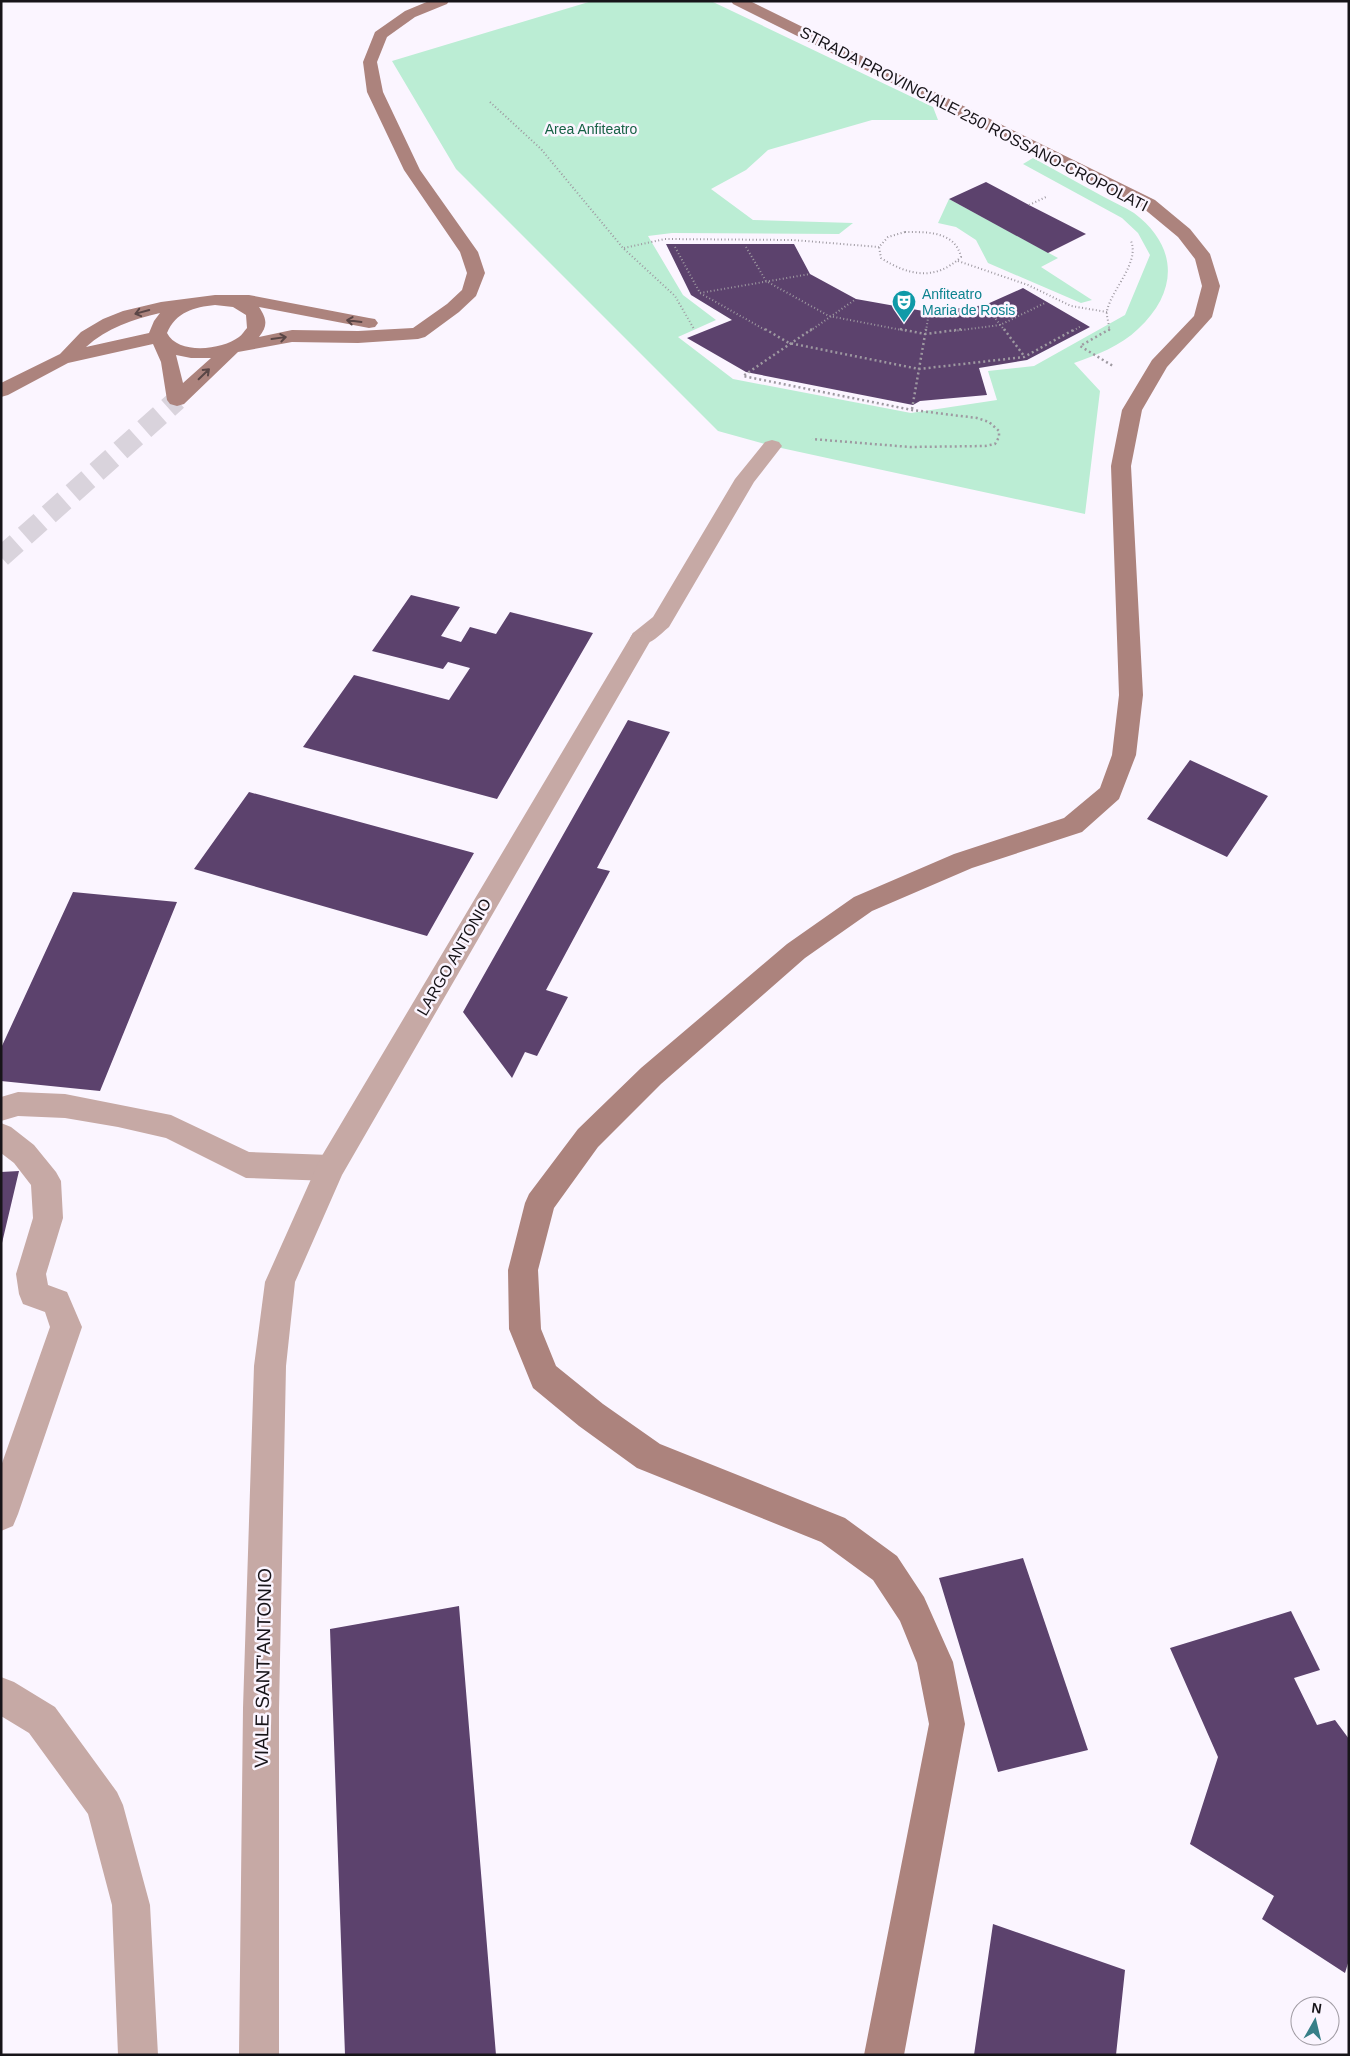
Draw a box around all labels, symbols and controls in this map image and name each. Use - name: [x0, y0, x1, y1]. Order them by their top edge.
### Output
- street label: STRADA PROVINCIALE 250 ROSSANO-CROPOLATI: [797, 23, 1151, 215]
- park label: Area Anfiteatro: [545, 121, 638, 137]
- place label: Anfiteatro Maria de Rosis: [922, 286, 1015, 318]
- theatre icon: Anfiteatro Maria de Rosis: [891, 289, 917, 323]
- one-way arrow: [134, 308, 150, 317]
- one-way arrow: [346, 316, 362, 326]
- one-way arrow: [271, 333, 287, 343]
- one-way arrow: [198, 368, 211, 380]
- street label: LARGO ANTONIO: [414, 896, 494, 1018]
- street label: VIALE SANT'ANTONIO: [251, 1568, 275, 1768]
- north arrow: [1290, 1996, 1340, 2046]
- text: N: [1311, 1999, 1323, 2017]

